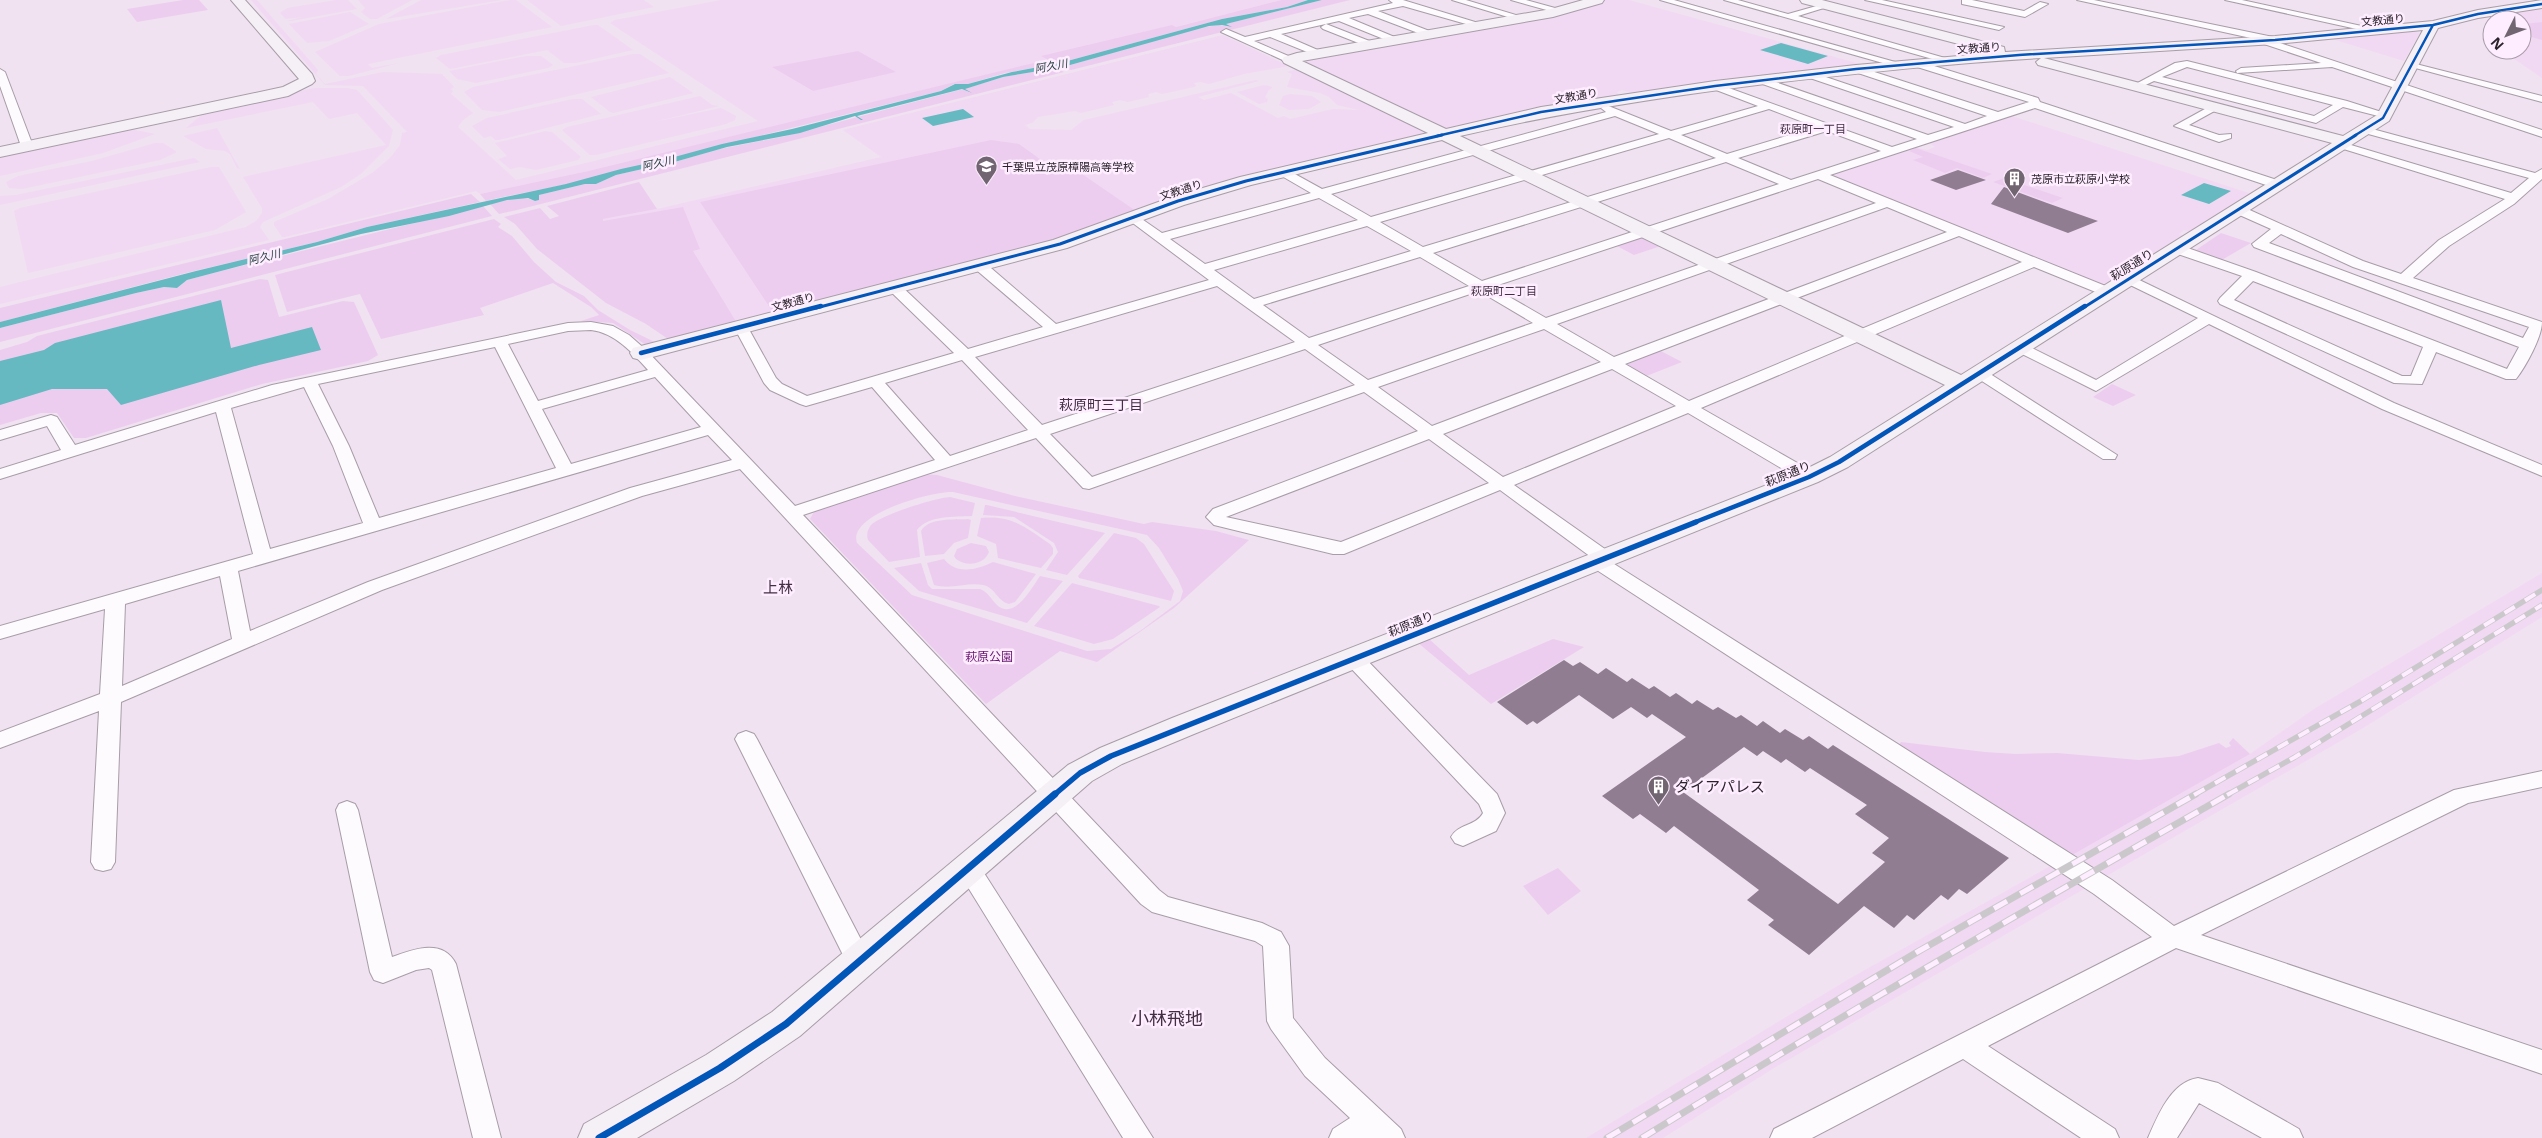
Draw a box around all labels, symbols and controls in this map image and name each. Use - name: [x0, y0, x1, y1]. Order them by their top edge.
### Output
- street label: 文教通り: [2360, 10, 2406, 29]
- north arrow: [2482, 10, 2532, 60]
- text: N: [2486, 33, 2508, 55]
- street label: 文教通り: [1956, 38, 2001, 57]
- water label: 阿久川: [1033, 55, 1070, 76]
- street label: 文教通り: [1553, 84, 1599, 107]
- district label: 萩原町一丁目: [1780, 121, 1846, 136]
- water label: 阿久川: [640, 151, 677, 174]
- school or university icon: 千葉県立茂原樟陽高等学校: [974, 155, 998, 186]
- place label: 千葉県立茂原樟陽高等学校: [1002, 159, 1134, 174]
- building icon: 茂原市立萩原小学校: [2003, 167, 2027, 198]
- place label: 茂原市立萩原小学校: [2031, 171, 2130, 186]
- street label: 文教通り: [1158, 176, 1204, 203]
- water label: 阿久川: [246, 245, 283, 268]
- street label: 萩原通り: [2107, 245, 2157, 285]
- district label: 萩原町二丁目: [1471, 283, 1537, 298]
- street label: 文教通り: [770, 289, 816, 314]
- district label: 萩原町三丁目: [1059, 395, 1143, 414]
- street label: 萩原通り: [1762, 457, 1813, 490]
- district label: 上林: [763, 577, 793, 597]
- street label: 萩原通り: [1385, 607, 1436, 640]
- park label: 萩原公園: [965, 648, 1013, 665]
- building icon: ダイアパレス: [1647, 775, 1671, 806]
- place label: ダイアパレス: [1675, 776, 1765, 796]
- district label: 小林飛地: [1131, 1006, 1203, 1030]

